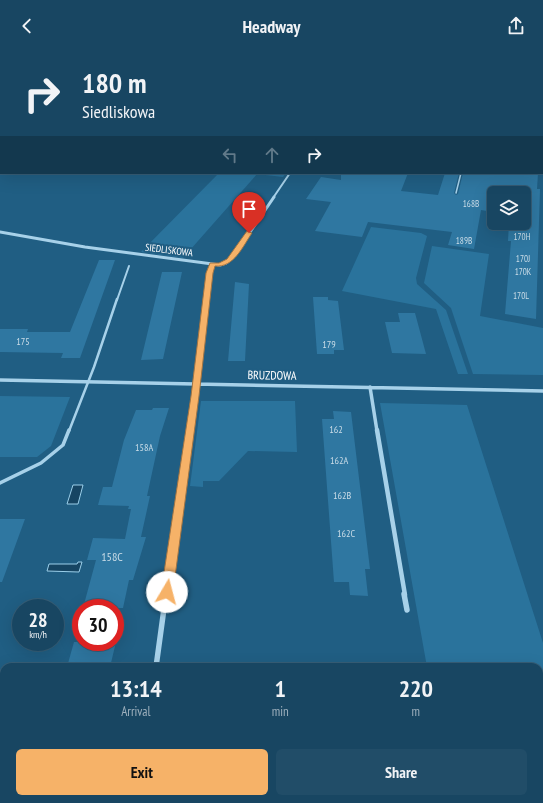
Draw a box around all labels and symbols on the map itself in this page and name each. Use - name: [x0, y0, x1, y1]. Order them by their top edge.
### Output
- pin: [232, 192, 266, 233]
- house number: 168B: [463, 198, 479, 209]
- house number: 170H: [514, 231, 531, 242]
- house number: 189B: [456, 235, 472, 246]
- street label: SIEDLISKOWA: [144, 241, 194, 259]
- house number: 170J: [516, 253, 530, 264]
- house number: 170K: [515, 266, 532, 277]
- house number: 170L: [513, 290, 529, 301]
- house number: 175: [16, 335, 30, 348]
- house number: 179: [322, 338, 336, 351]
- street label: BRUZDOWA: [247, 367, 297, 383]
- house number: 162: [329, 423, 343, 436]
- house number: 158A: [135, 441, 153, 454]
- house number: 162A: [330, 454, 348, 467]
- house number: 162B: [333, 489, 351, 502]
- house number: 162C: [337, 527, 355, 540]
- house number: 158C: [101, 549, 123, 564]
- position arrow: [146, 571, 188, 613]
- speed limit sign: 30: [72, 599, 124, 651]

